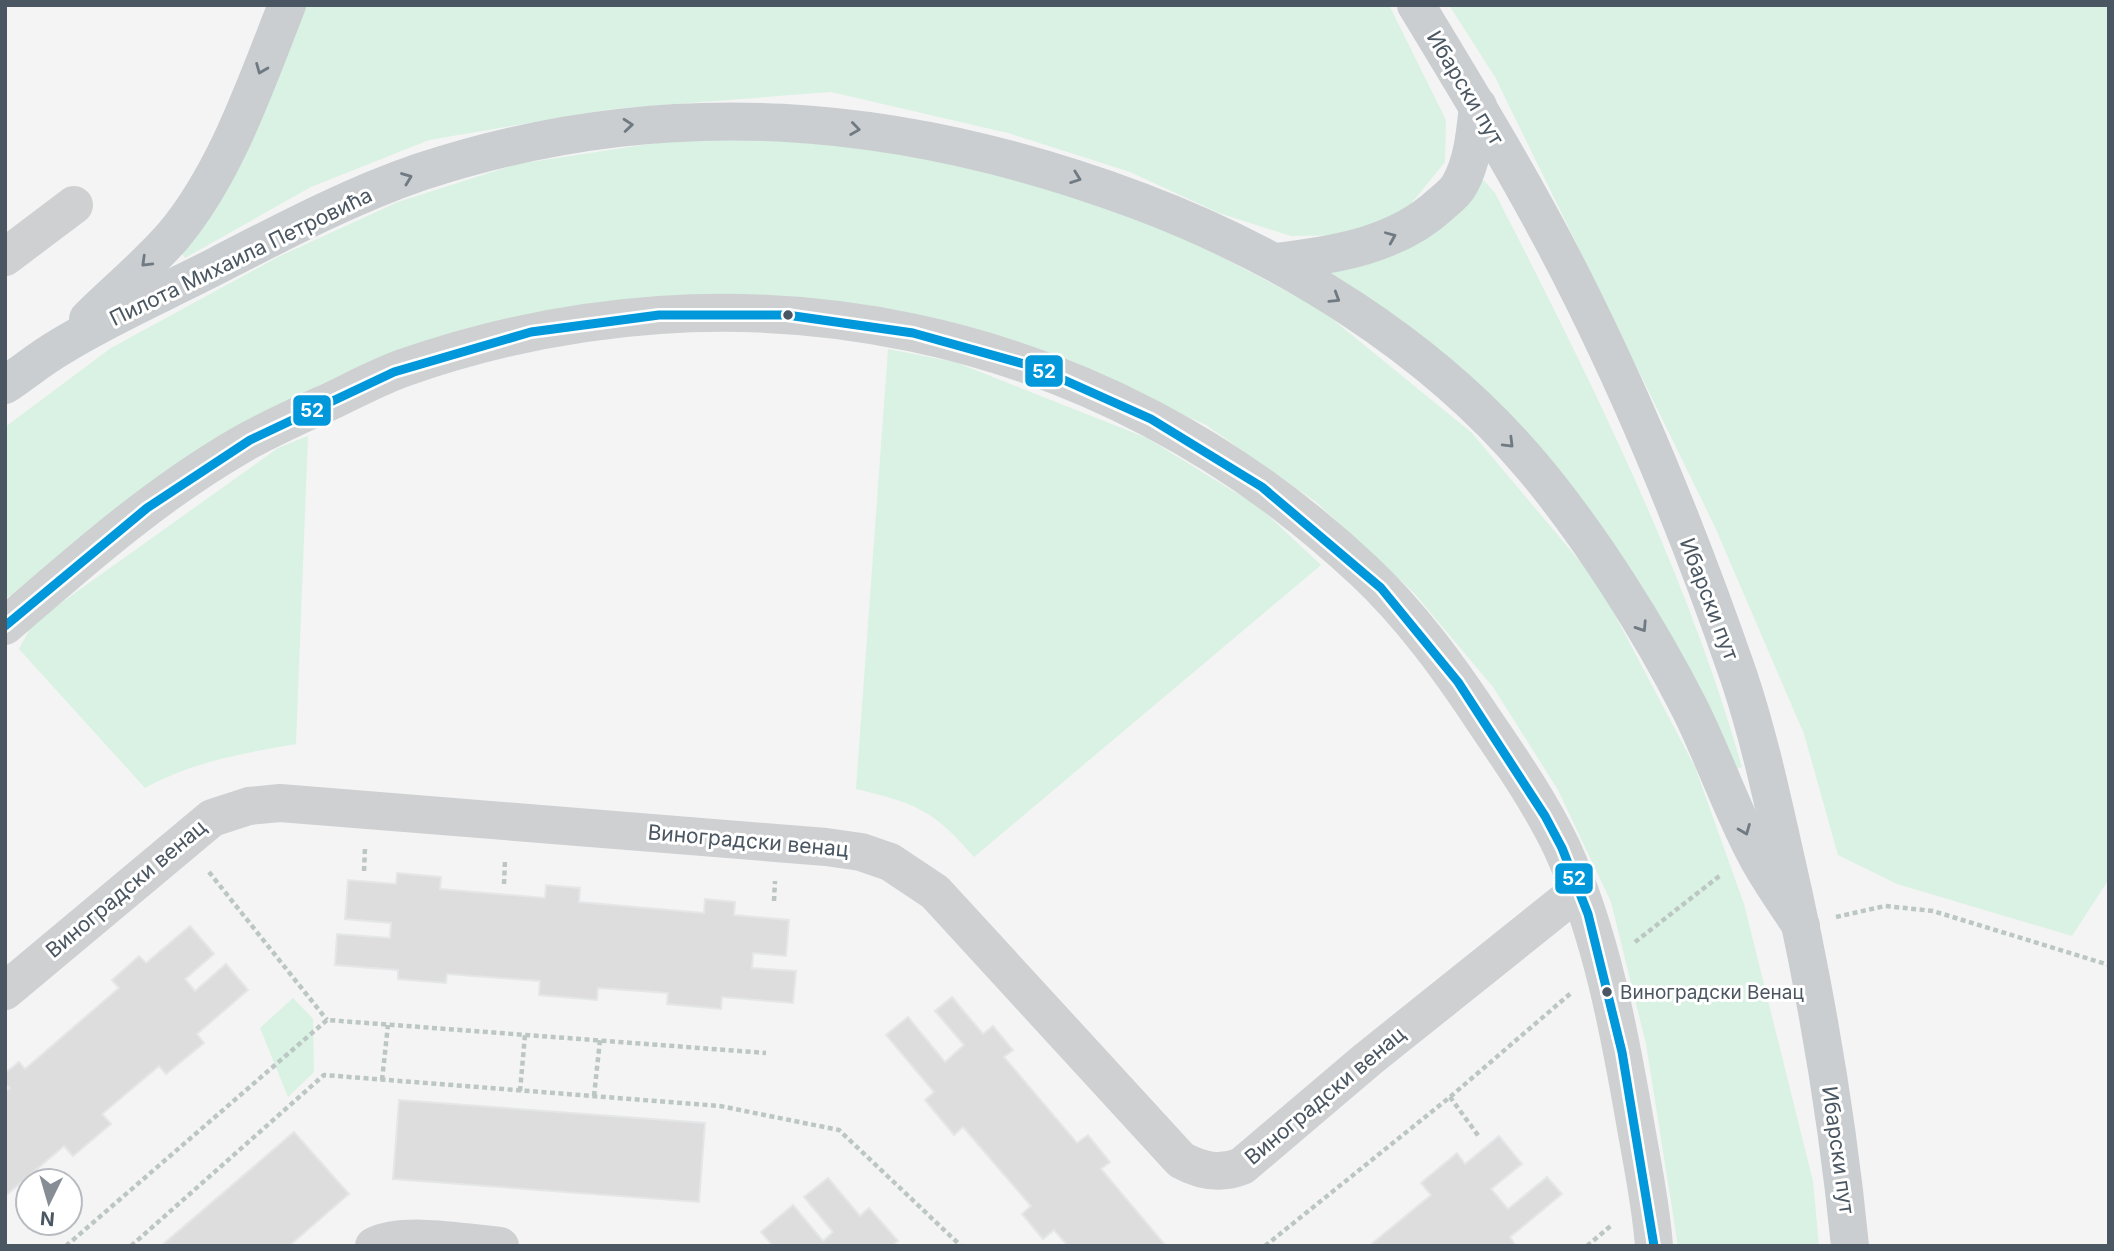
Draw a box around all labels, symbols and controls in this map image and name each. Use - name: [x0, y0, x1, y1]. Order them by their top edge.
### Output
- street label: Ибарски пут: [1422, 26, 1509, 149]
- one-way arrow: [256, 62, 270, 74]
- one-way arrow: [623, 118, 634, 133]
- one-way arrow: [849, 121, 860, 136]
- one-way arrow: [1070, 170, 1082, 184]
- one-way arrow: [400, 172, 412, 186]
- street label: Пилота Михаила Петровића: [105, 182, 376, 331]
- one-way arrow: [1384, 231, 1396, 245]
- one-way arrow: [141, 254, 154, 267]
- one-way arrow: [1327, 290, 1340, 303]
- unlabelled marker: [781, 308, 795, 322]
- line badge: 52: [1024, 354, 1064, 388]
- text: 52: [1032, 360, 1056, 383]
- line badge: 52: [292, 394, 332, 427]
- text: 52: [300, 399, 324, 422]
- one-way arrow: [1501, 435, 1514, 448]
- street label: Ибарски пут: [1675, 534, 1744, 664]
- one-way arrow: [1634, 619, 1647, 632]
- street label: Виноградски венац: [41, 814, 211, 963]
- street label: Виноградски венац: [647, 819, 850, 862]
- one-way arrow: [1736, 823, 1750, 835]
- line badge: 52: [1554, 862, 1594, 895]
- text: 52: [1562, 867, 1586, 890]
- place label: Виноградски Венац: [1620, 981, 1804, 1004]
- marker: Виноградски Венац: [1600, 985, 1614, 999]
- street label: Виноградски венац: [1240, 1021, 1410, 1170]
- street label: Ибарски пут: [1817, 1085, 1860, 1216]
- north arrow: [14, 1167, 84, 1237]
- text: N: [39, 1206, 56, 1231]

